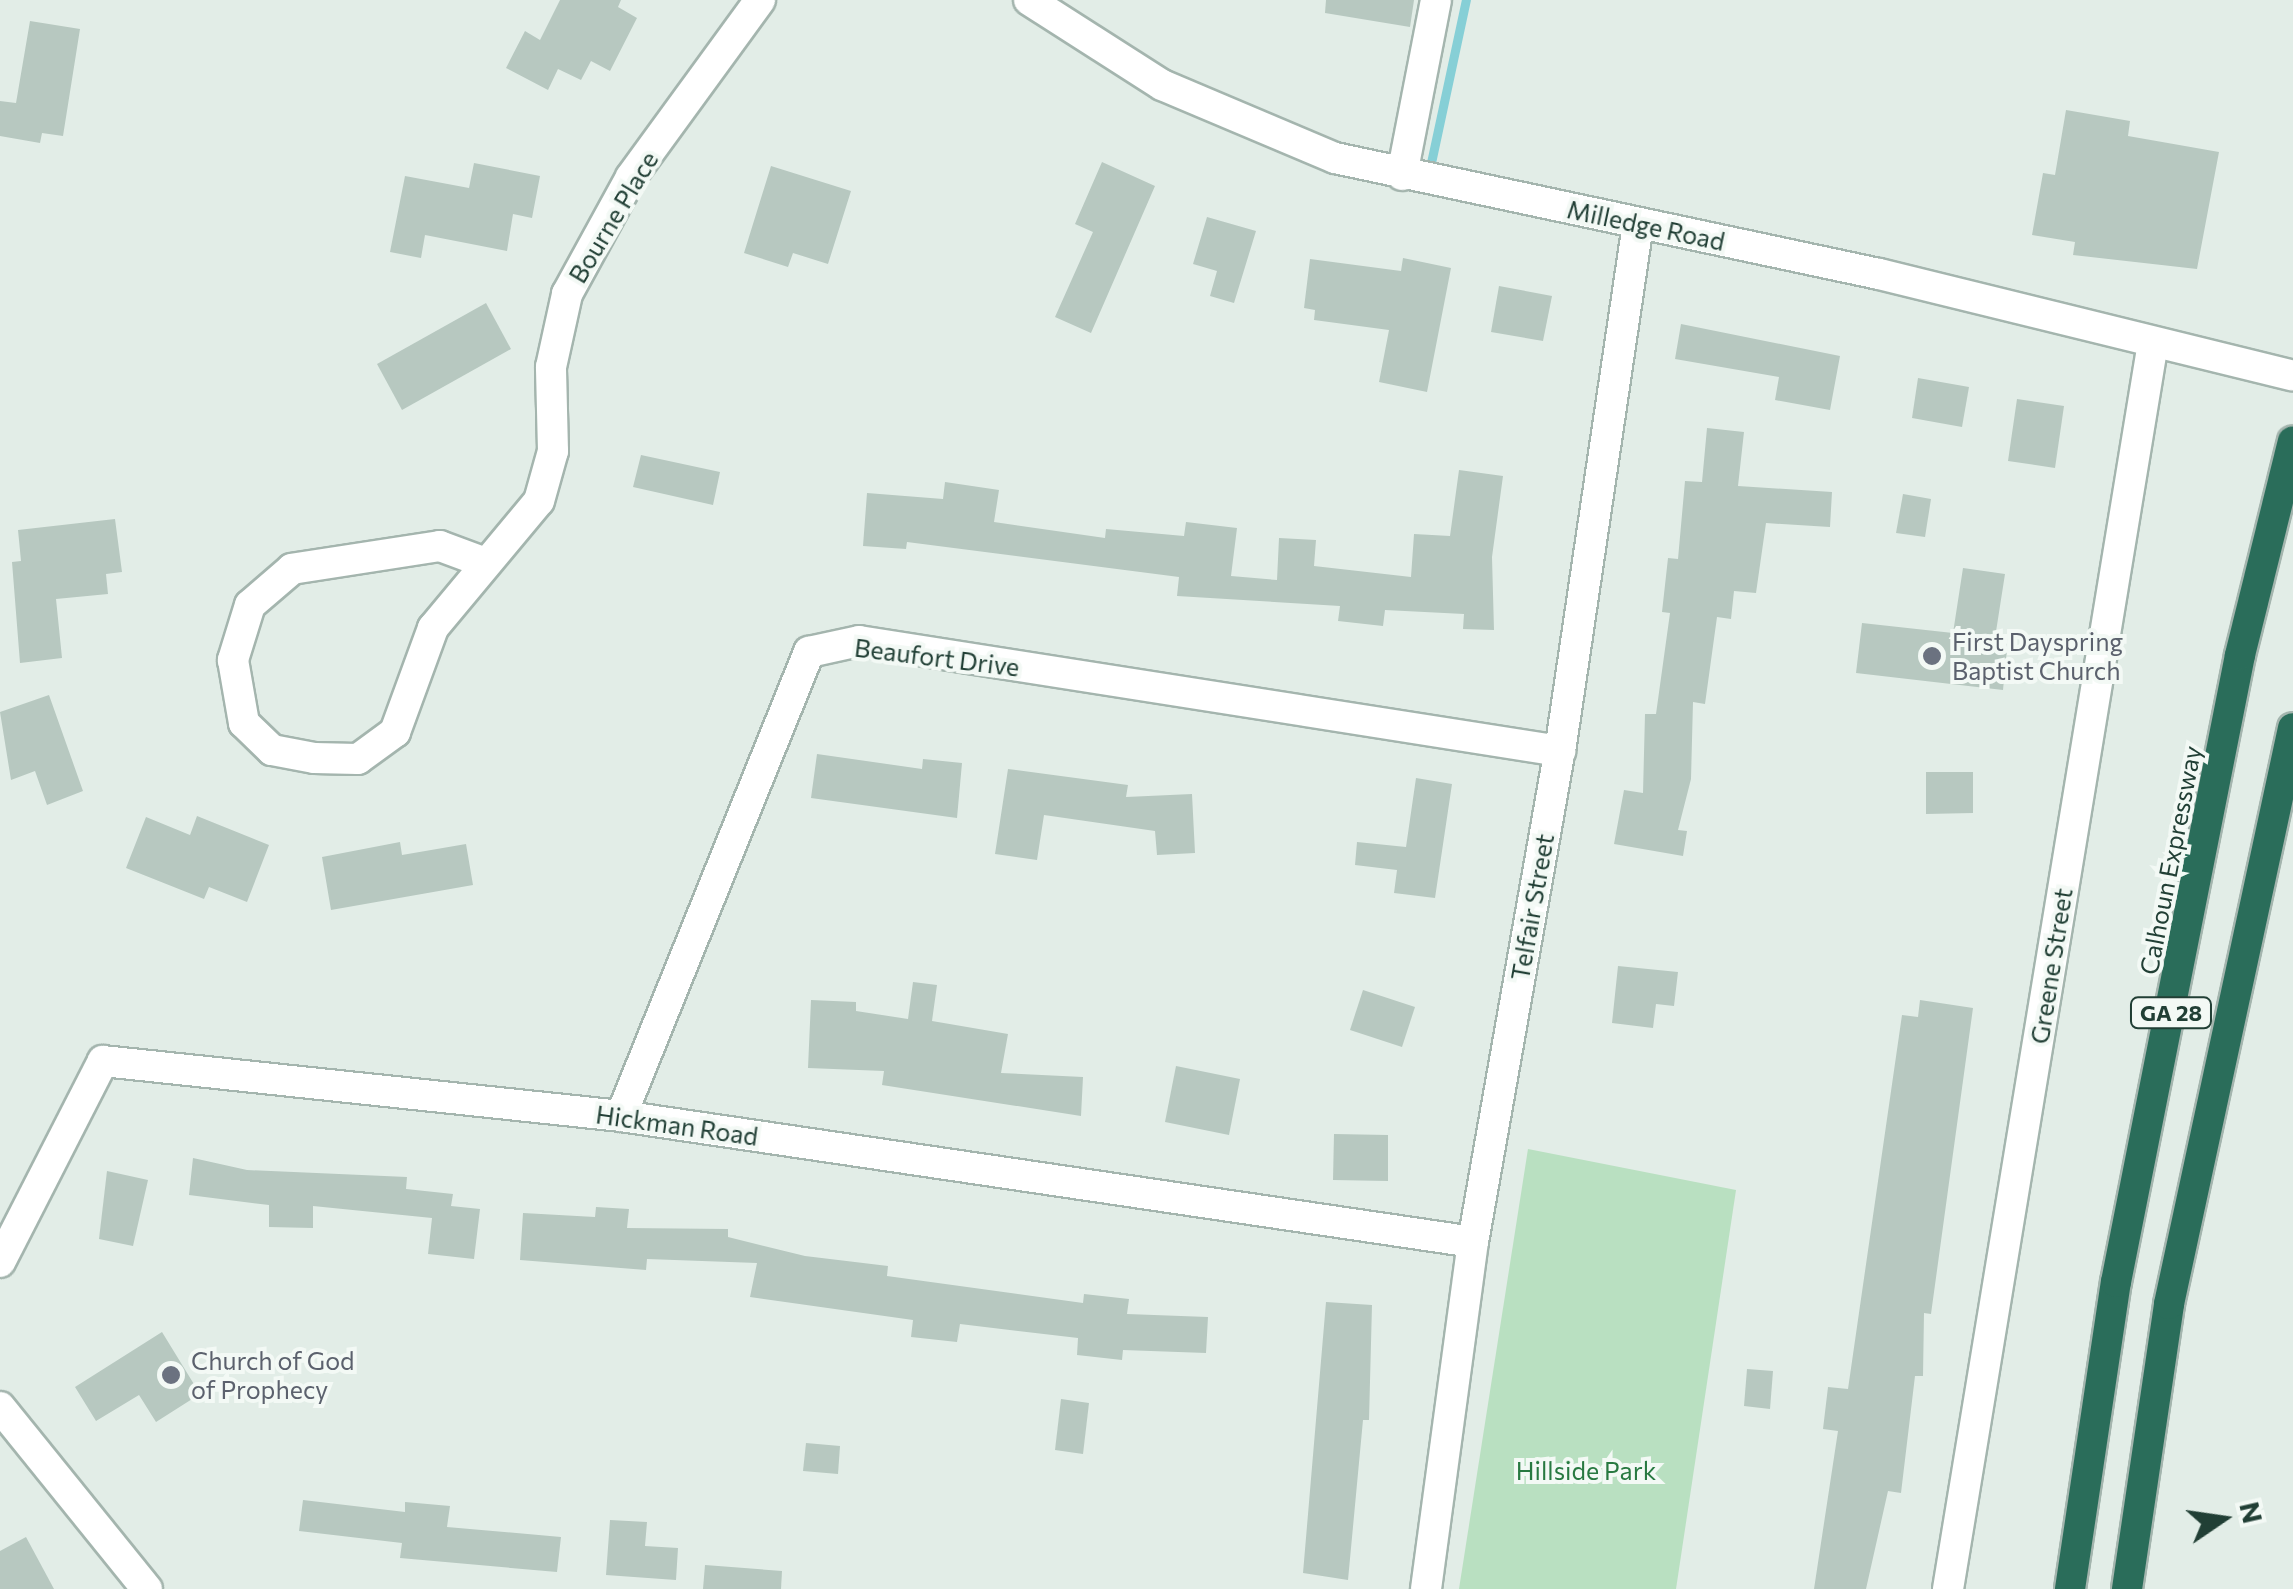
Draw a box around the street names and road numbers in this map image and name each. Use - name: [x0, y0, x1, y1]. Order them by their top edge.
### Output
- street label: Bourne Place: [562, 146, 664, 288]
- street label: Milledge Road: [1564, 194, 1728, 256]
- street label: Beaufort Drive: [853, 632, 1021, 682]
- street label: Calhoun Expressway: [2133, 743, 2207, 977]
- street label: Telfair Street: [1504, 831, 1560, 983]
- street label: Greene Street: [2024, 886, 2078, 1046]
- road number: GA 28: [2128, 996, 2214, 1030]
- street label: Hickman Road: [594, 1099, 760, 1151]

